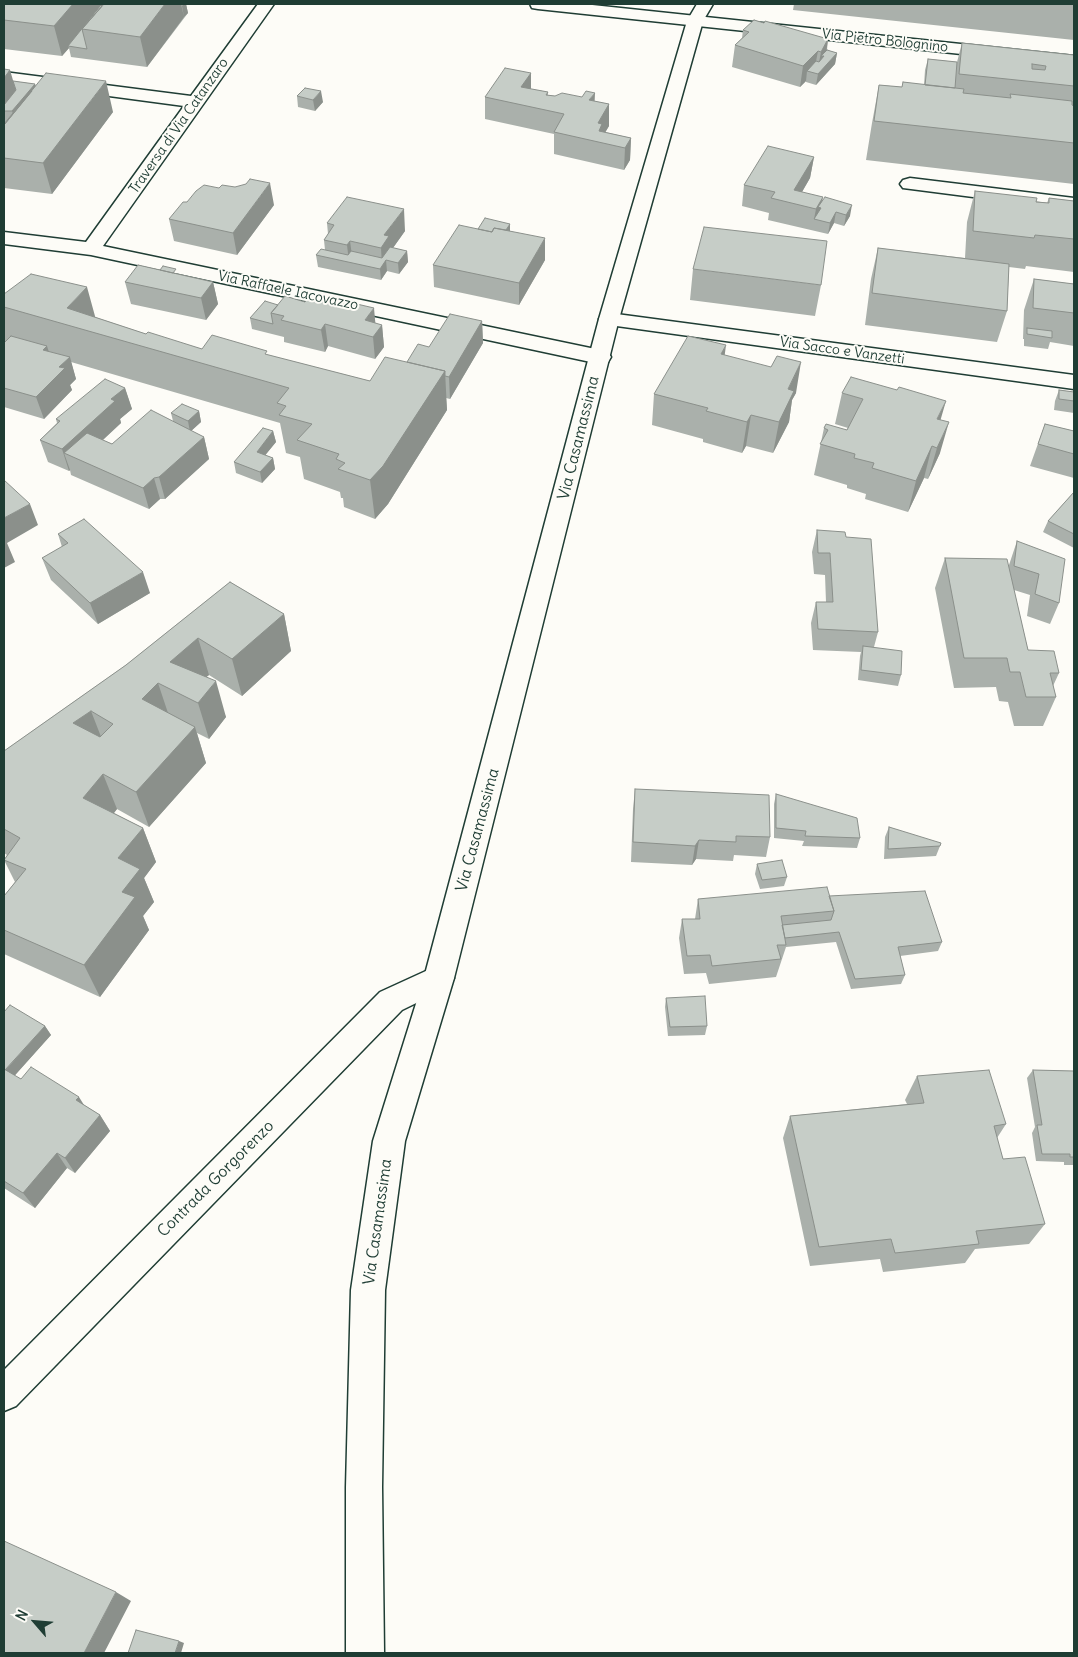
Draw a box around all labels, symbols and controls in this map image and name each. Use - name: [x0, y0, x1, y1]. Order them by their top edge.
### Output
- street label: Via Pietro Bolognino: [821, 26, 949, 56]
- street label: Traversa di Via Catanzaro: [126, 55, 232, 197]
- street label: Via Raffaele Iacovazzo: [216, 268, 360, 314]
- street label: Via Sacco e Vanzetti: [779, 334, 905, 368]
- street label: Via Casamassima: [554, 374, 604, 502]
- street label: Via Casamassima: [452, 766, 504, 894]
- street label: Contrada Gorgorenzo: [154, 1117, 278, 1241]
- street label: Via Casamassima: [360, 1158, 396, 1286]
- north arrow: [10, 1597, 60, 1647]
- text: N: [11, 1607, 32, 1624]

